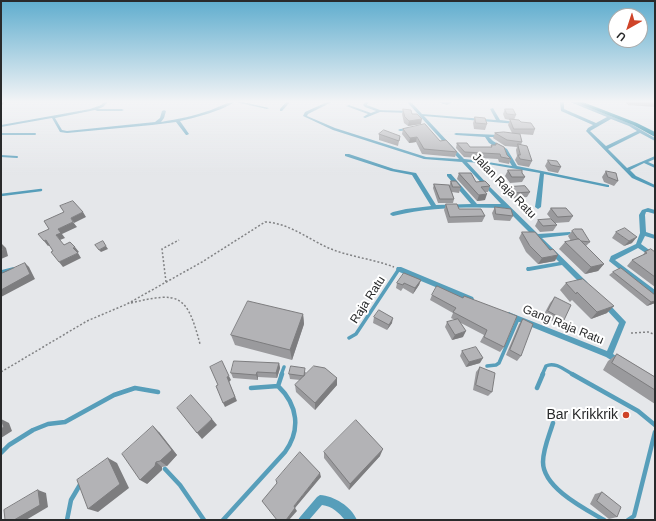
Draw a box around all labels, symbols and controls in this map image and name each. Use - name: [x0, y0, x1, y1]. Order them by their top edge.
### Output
- north arrow: [608, 8, 648, 48]
- text: U: [614, 29, 628, 44]
- street label: Jalan Raja Ratu: [469, 150, 539, 222]
- street label: Raja Ratu: [347, 274, 389, 326]
- street label: Gang Raja Ratu: [520, 302, 606, 348]
- place label: Bar Krikkrik: [546, 407, 618, 423]
- marker: Bar Krikkrik: [621, 410, 631, 420]

